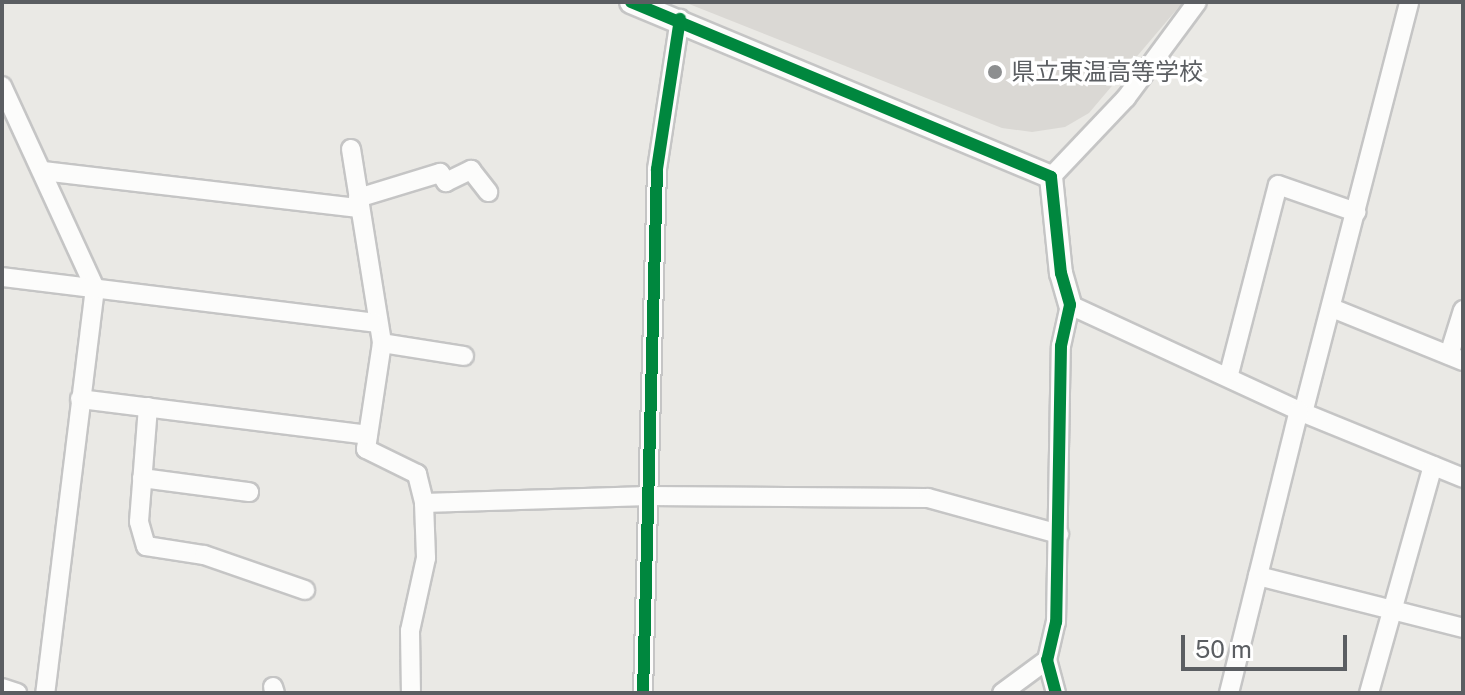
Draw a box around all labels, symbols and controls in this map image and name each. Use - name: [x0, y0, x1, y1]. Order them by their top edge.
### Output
- place label: 県立東温高等学校: [1011, 58, 1203, 86]
- marker: 県立東温高等学校: [986, 63, 1004, 81]
- scale bar: [1185, 619, 1351, 669]
- text: 50 m: [1195, 635, 1252, 663]

